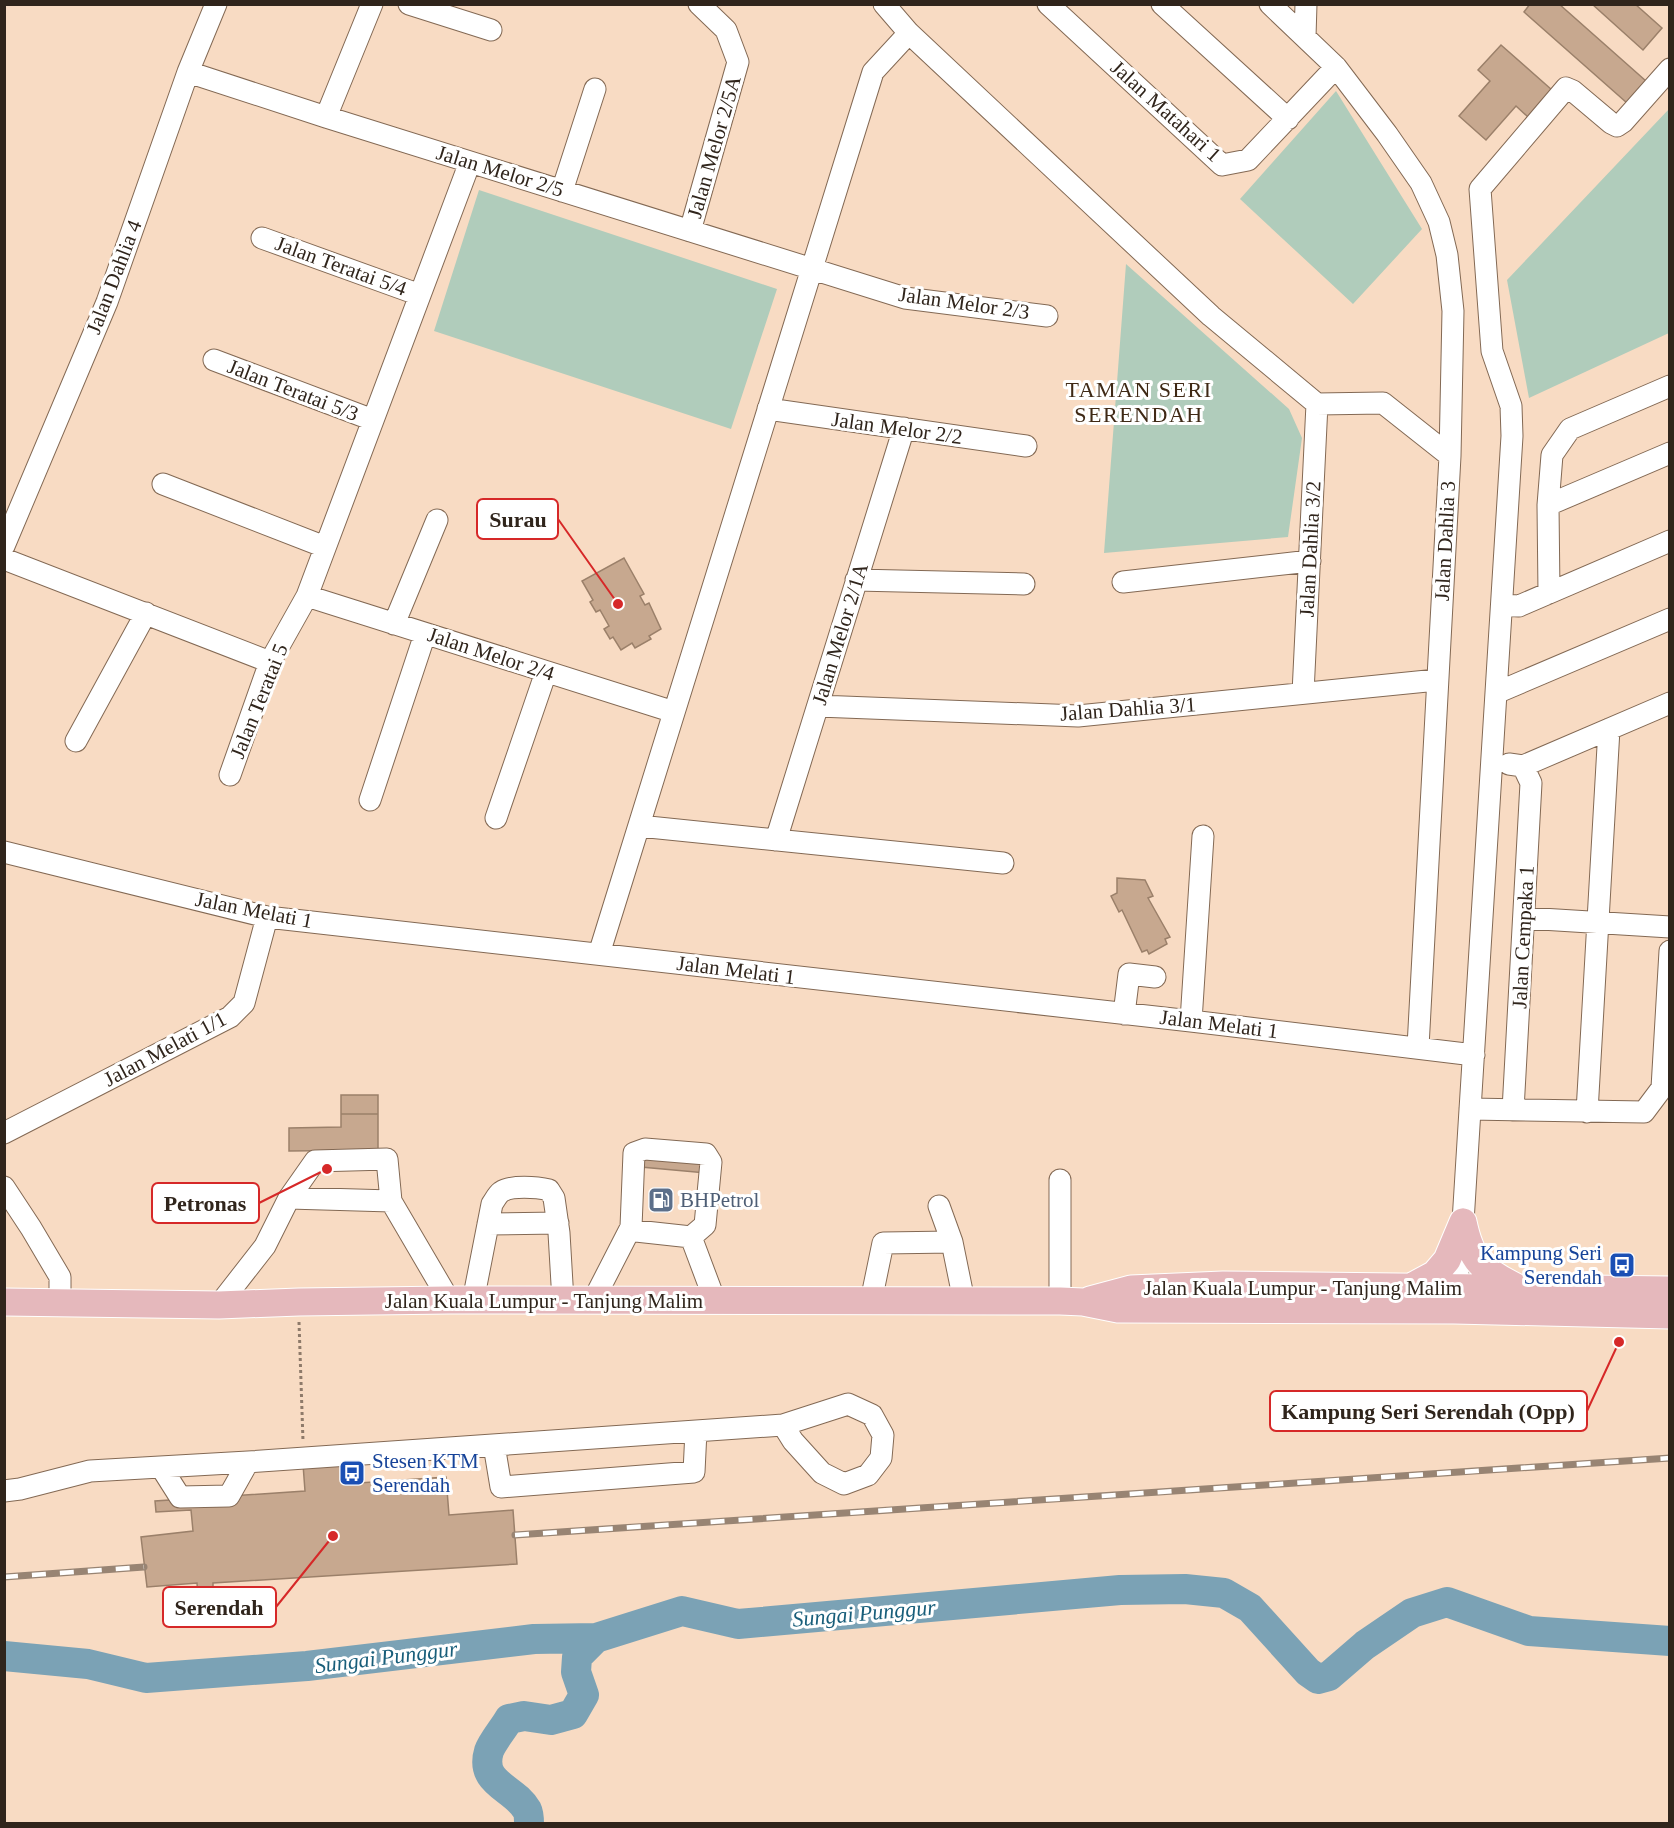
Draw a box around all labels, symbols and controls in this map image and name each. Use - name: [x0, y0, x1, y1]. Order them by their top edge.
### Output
- street label: Jalan Matahari 1: [1106, 55, 1226, 167]
- street label: Jalan Melor 2/5A: [682, 72, 746, 221]
- street label: Jalan Melor 2/5: [433, 140, 567, 202]
- street label: Jalan Dahlia 4: [81, 216, 147, 337]
- street label: Jalan Teratai 5/4: [272, 231, 410, 301]
- street label: Jalan Melor 2/3: [897, 282, 1031, 324]
- street label: Jalan Teratai 5/3: [224, 354, 362, 426]
- district label: TAMAN SERI SERENDAH: [1065, 377, 1213, 427]
- street label: Jalan Melor 2/2: [830, 407, 964, 449]
- street label: Jalan Dahlia 3/2: [1294, 480, 1326, 618]
- street label: Jalan Dahlia 3: [1430, 480, 1460, 602]
- callout: Surau: [477, 499, 558, 539]
- text: Surau: [489, 507, 547, 532]
- street label: Jalan Melor 2/1A: [807, 559, 873, 708]
- street label: Jalan Melor 2/4: [425, 622, 558, 686]
- street label: Jalan Teratai 5: [225, 640, 293, 762]
- street label: Jalan Dahlia 3/1: [1059, 692, 1197, 726]
- street label: Jalan Cempaka 1: [1507, 865, 1539, 1009]
- street label: Jalan Melati 1: [193, 887, 315, 933]
- street label: Jalan Melati 1: [675, 951, 797, 989]
- street label: Jalan Melati 1: [1158, 1005, 1280, 1043]
- street label: Jalan Melati 1/1: [100, 1007, 230, 1091]
- callout: Petronas: [152, 1183, 259, 1223]
- fuel station icon: BHPetrol: [646, 1185, 676, 1215]
- place label: BHPetrol: [680, 1188, 760, 1212]
- text: Petronas: [164, 1191, 247, 1216]
- place label: Kampung Seri Serendah: [1480, 1241, 1602, 1289]
- bus stop icon: Kampung Seri Serendah: [1607, 1250, 1637, 1280]
- street label: Jalan Kuala Lumpur - Tanjung Malim: [1144, 1276, 1462, 1300]
- street label: Jalan Kuala Lumpur - Tanjung Malim: [385, 1289, 703, 1313]
- callout: Kampung Seri Serendah (Opp): [1270, 1391, 1587, 1431]
- text: Kampung Seri Serendah (Opp): [1281, 1399, 1575, 1424]
- place label: Stesen KTM Serendah: [372, 1449, 479, 1497]
- bus stop icon: Stesen KTM Serendah: [337, 1458, 367, 1488]
- callout: Serendah: [163, 1587, 276, 1627]
- water label: Sungai Punggur: [791, 1594, 937, 1632]
- text: Serendah: [175, 1595, 263, 1620]
- water label: Sungai Punggur: [313, 1636, 459, 1678]

